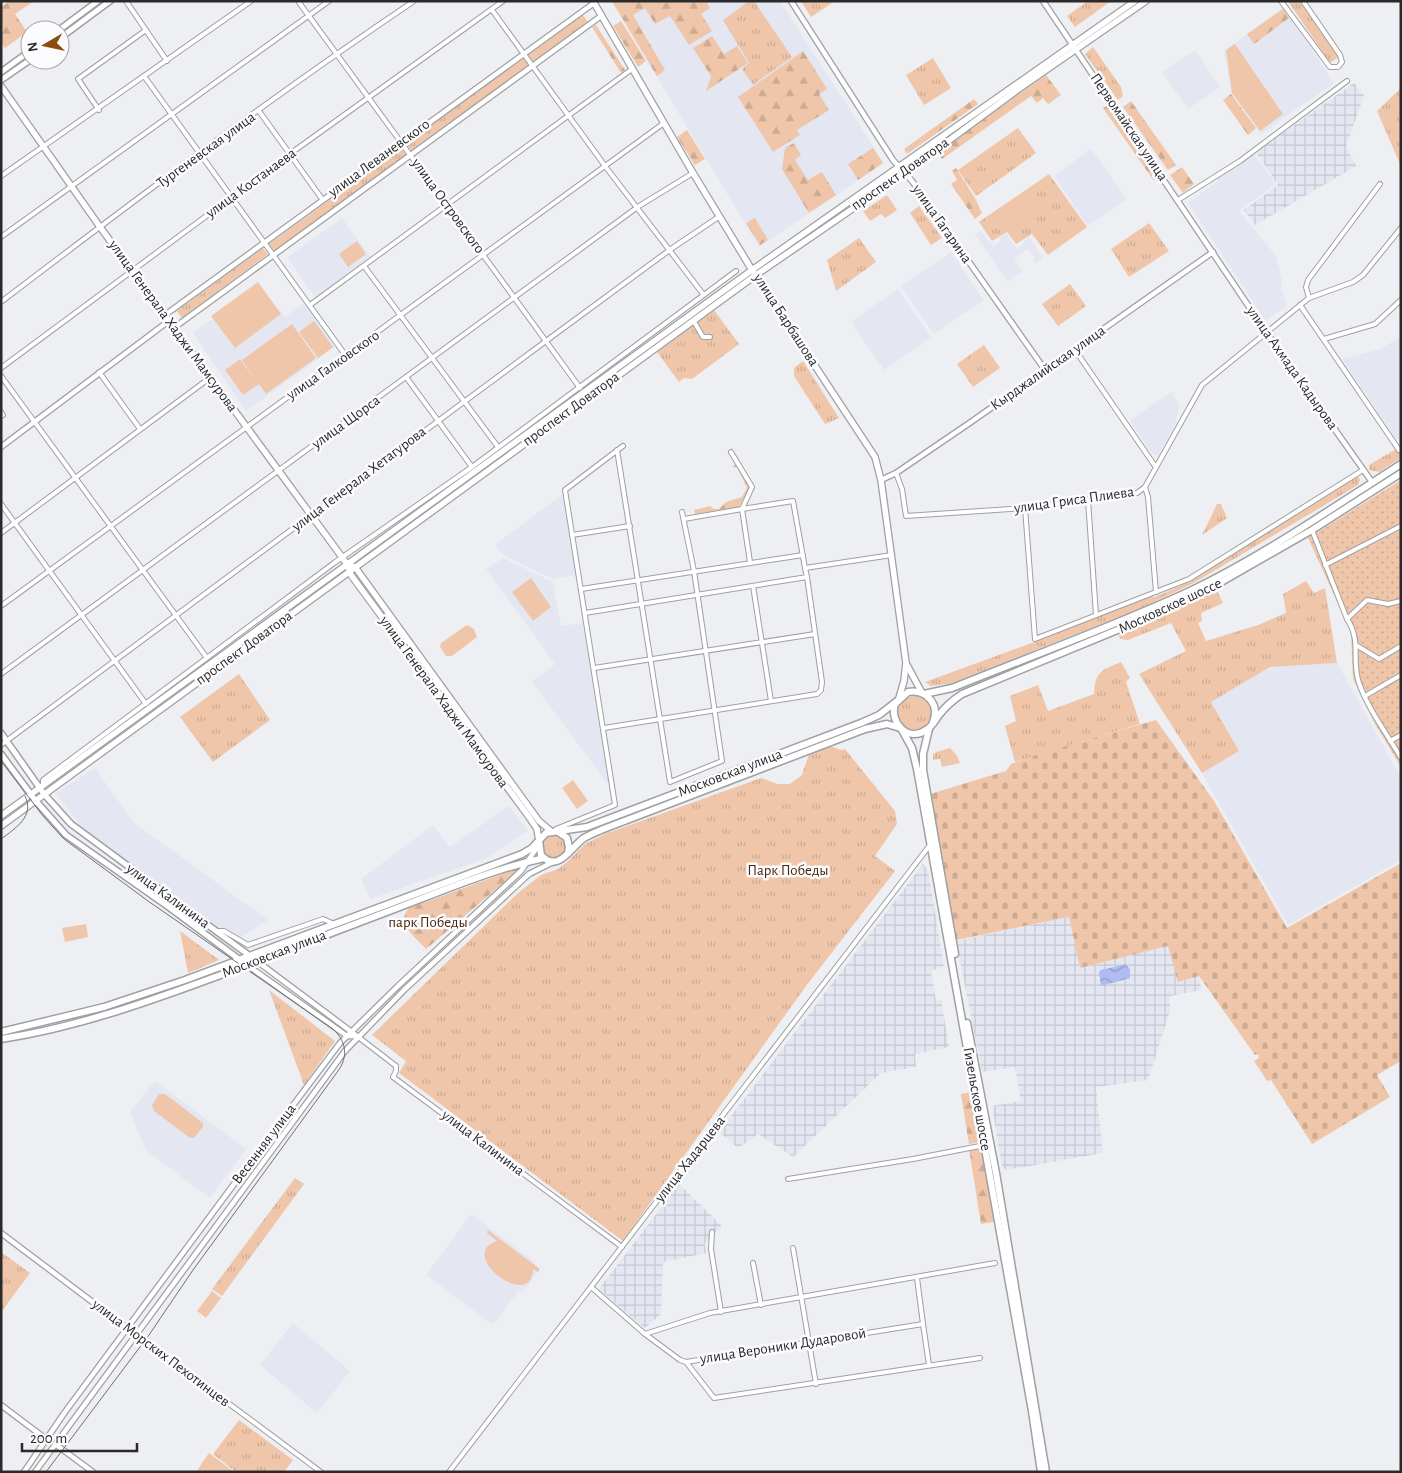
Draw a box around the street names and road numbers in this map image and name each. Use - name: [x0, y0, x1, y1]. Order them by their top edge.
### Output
- street label: Первомайская улица: [1087, 70, 1171, 184]
- street label: Тургеневская улица: [154, 109, 258, 191]
- street label: улица Леваневского: [325, 116, 432, 200]
- street label: проспект Доватора: [848, 135, 952, 213]
- street label: улица Костанаева: [202, 145, 299, 221]
- street label: улица Островского: [408, 155, 487, 256]
- street label: улица Гагарина: [909, 181, 975, 266]
- street label: улица Генерала Хаджи Мамсурова: [105, 237, 240, 415]
- street label: улица Барбашова: [750, 270, 822, 369]
- street label: улица Ахмада Кадырова: [1243, 303, 1340, 433]
- street label: Кырджалийская улица: [988, 323, 1108, 413]
- street label: улица Галковского: [283, 327, 382, 403]
- street label: проспект Доватора: [520, 369, 622, 449]
- street label: улица Щорса: [308, 392, 383, 452]
- street label: улица Генерала Хетагурова: [288, 424, 429, 535]
- street label: улица Гриса Плиева: [1012, 484, 1135, 516]
- street label: Московское шоссе: [1116, 575, 1224, 636]
- street label: проспект Доватора: [193, 608, 295, 688]
- street label: улица Генерала Хаджи Мамсурова: [376, 613, 511, 791]
- street label: Московская улица: [676, 746, 784, 800]
- street label: улица Калинина: [123, 860, 213, 931]
- street label: Московская улица: [220, 927, 328, 981]
- street label: Гизельское шоссе: [960, 1046, 994, 1152]
- street label: Весенняя улица: [229, 1101, 299, 1187]
- street label: улица Калинина: [438, 1107, 527, 1179]
- street label: улица Хадарцева: [651, 1113, 728, 1206]
- street label: улица Морских Пехотинцев: [89, 1296, 233, 1410]
- street label: улица Вероники Дударовой: [698, 1325, 867, 1367]

